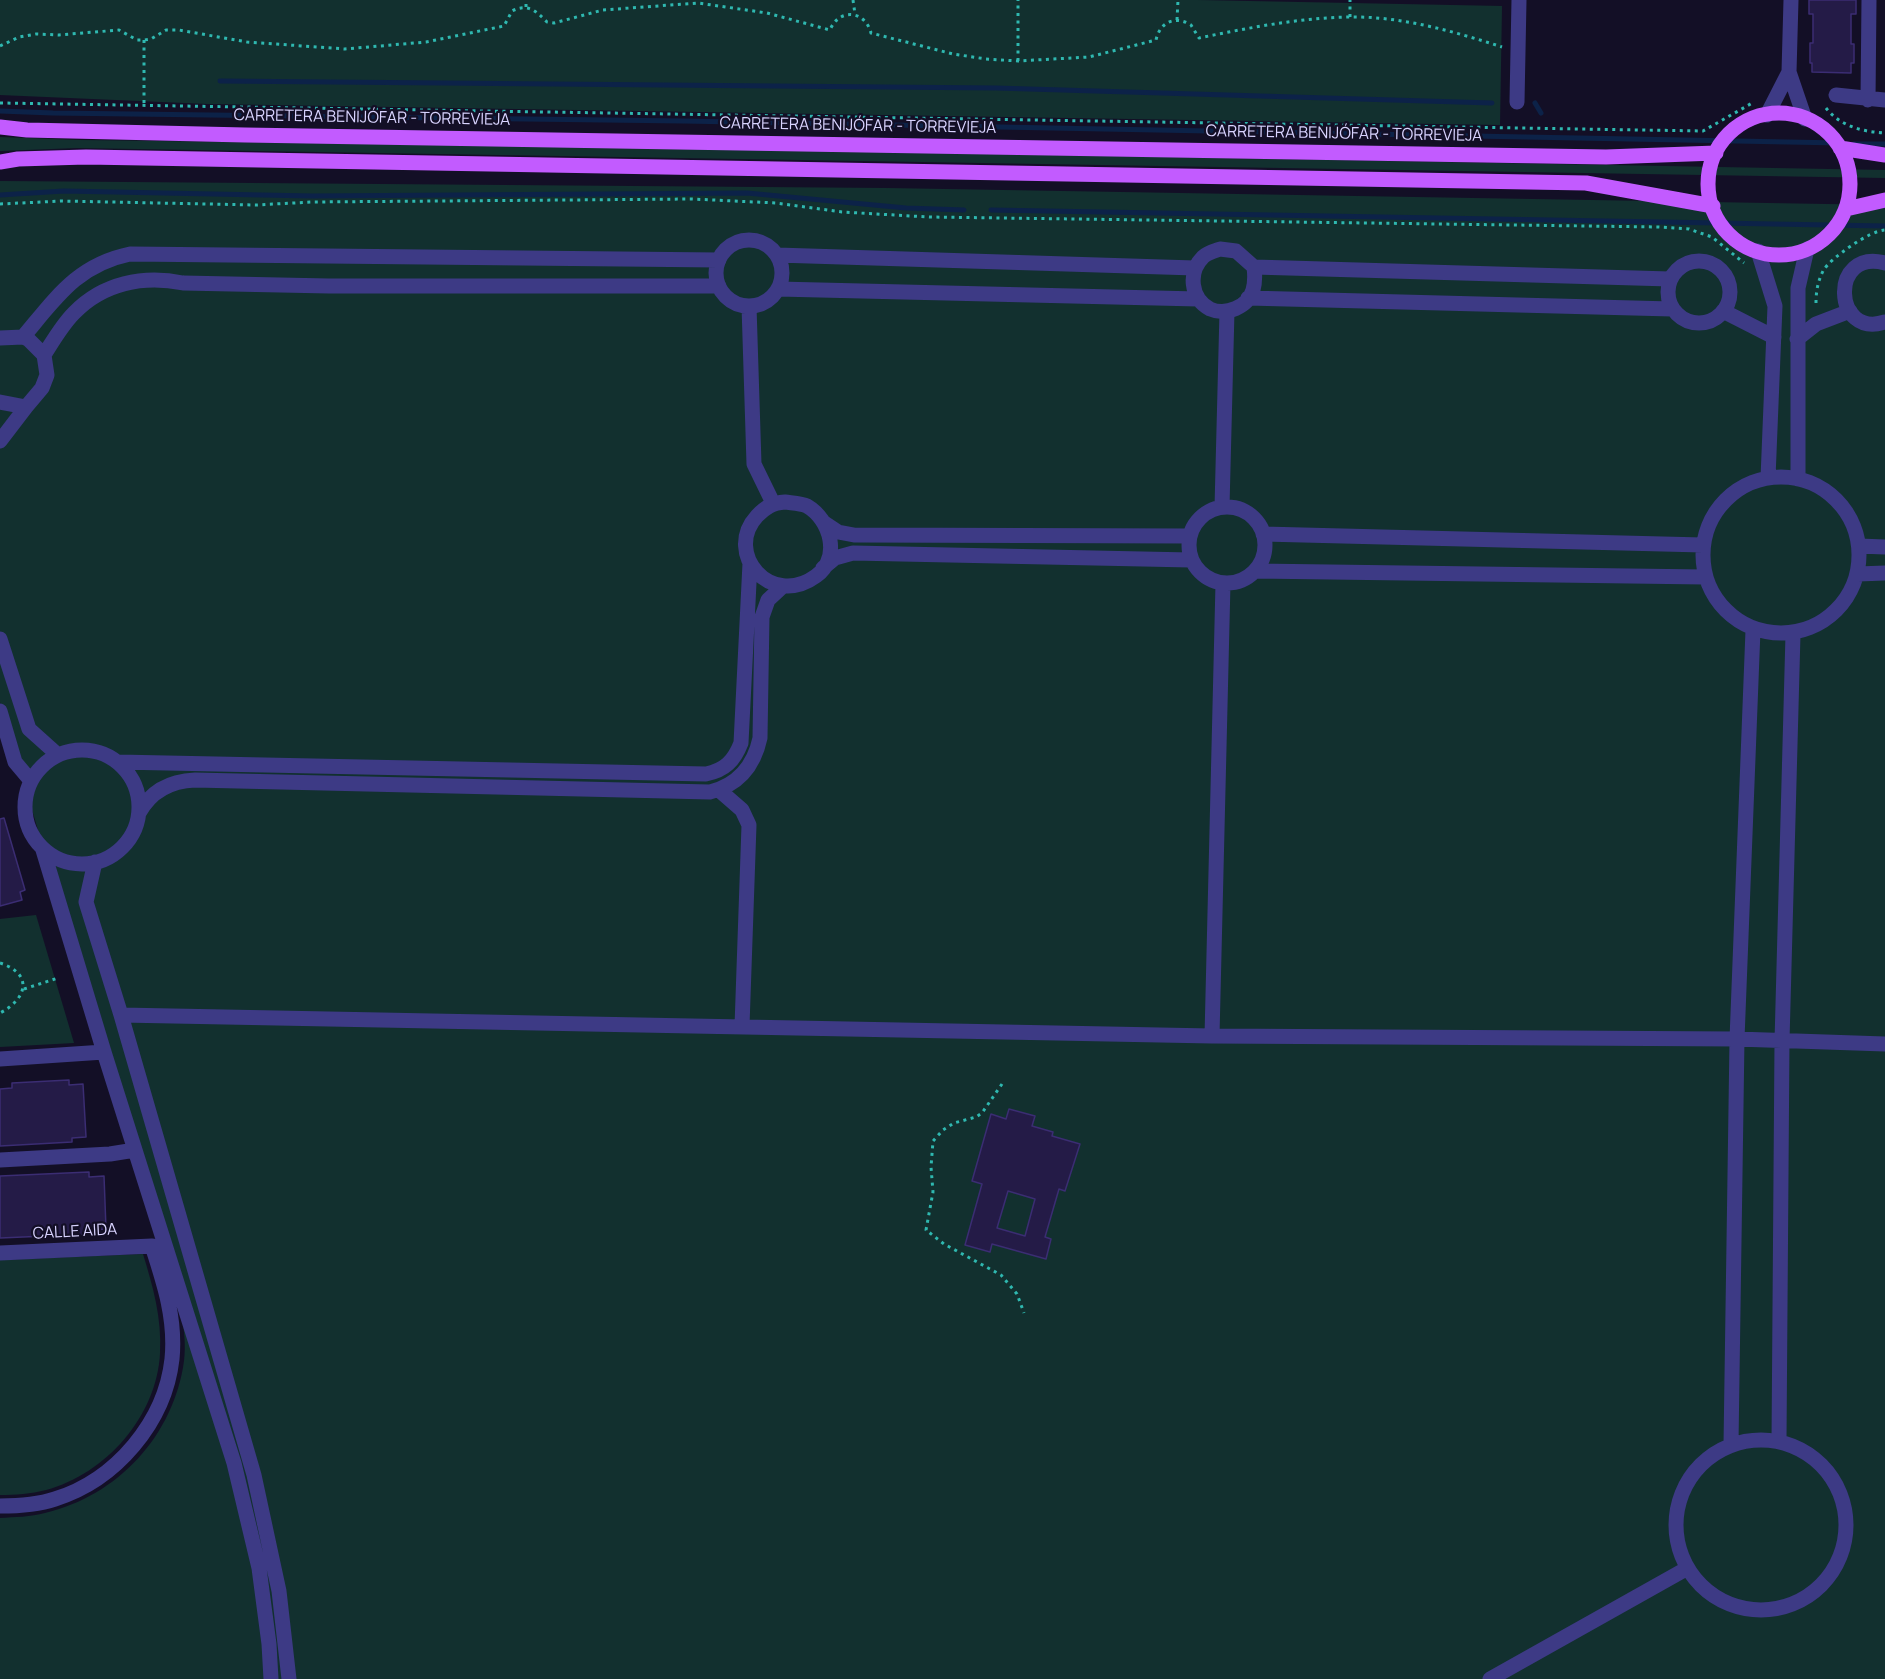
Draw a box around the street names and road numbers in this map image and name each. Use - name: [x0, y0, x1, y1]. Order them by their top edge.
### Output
- street label: CARRETERA BENIJÓFAR - TORREVIEJA: [234, 106, 510, 130]
- street label: CARRETERA BENIJÓFAR - TORREVIEJA: [720, 114, 996, 138]
- street label: CARRETERA BENIJÓFAR - TORREVIEJA: [1206, 122, 1482, 146]
- street label: CALLE AIDA: [32, 1220, 118, 1244]

